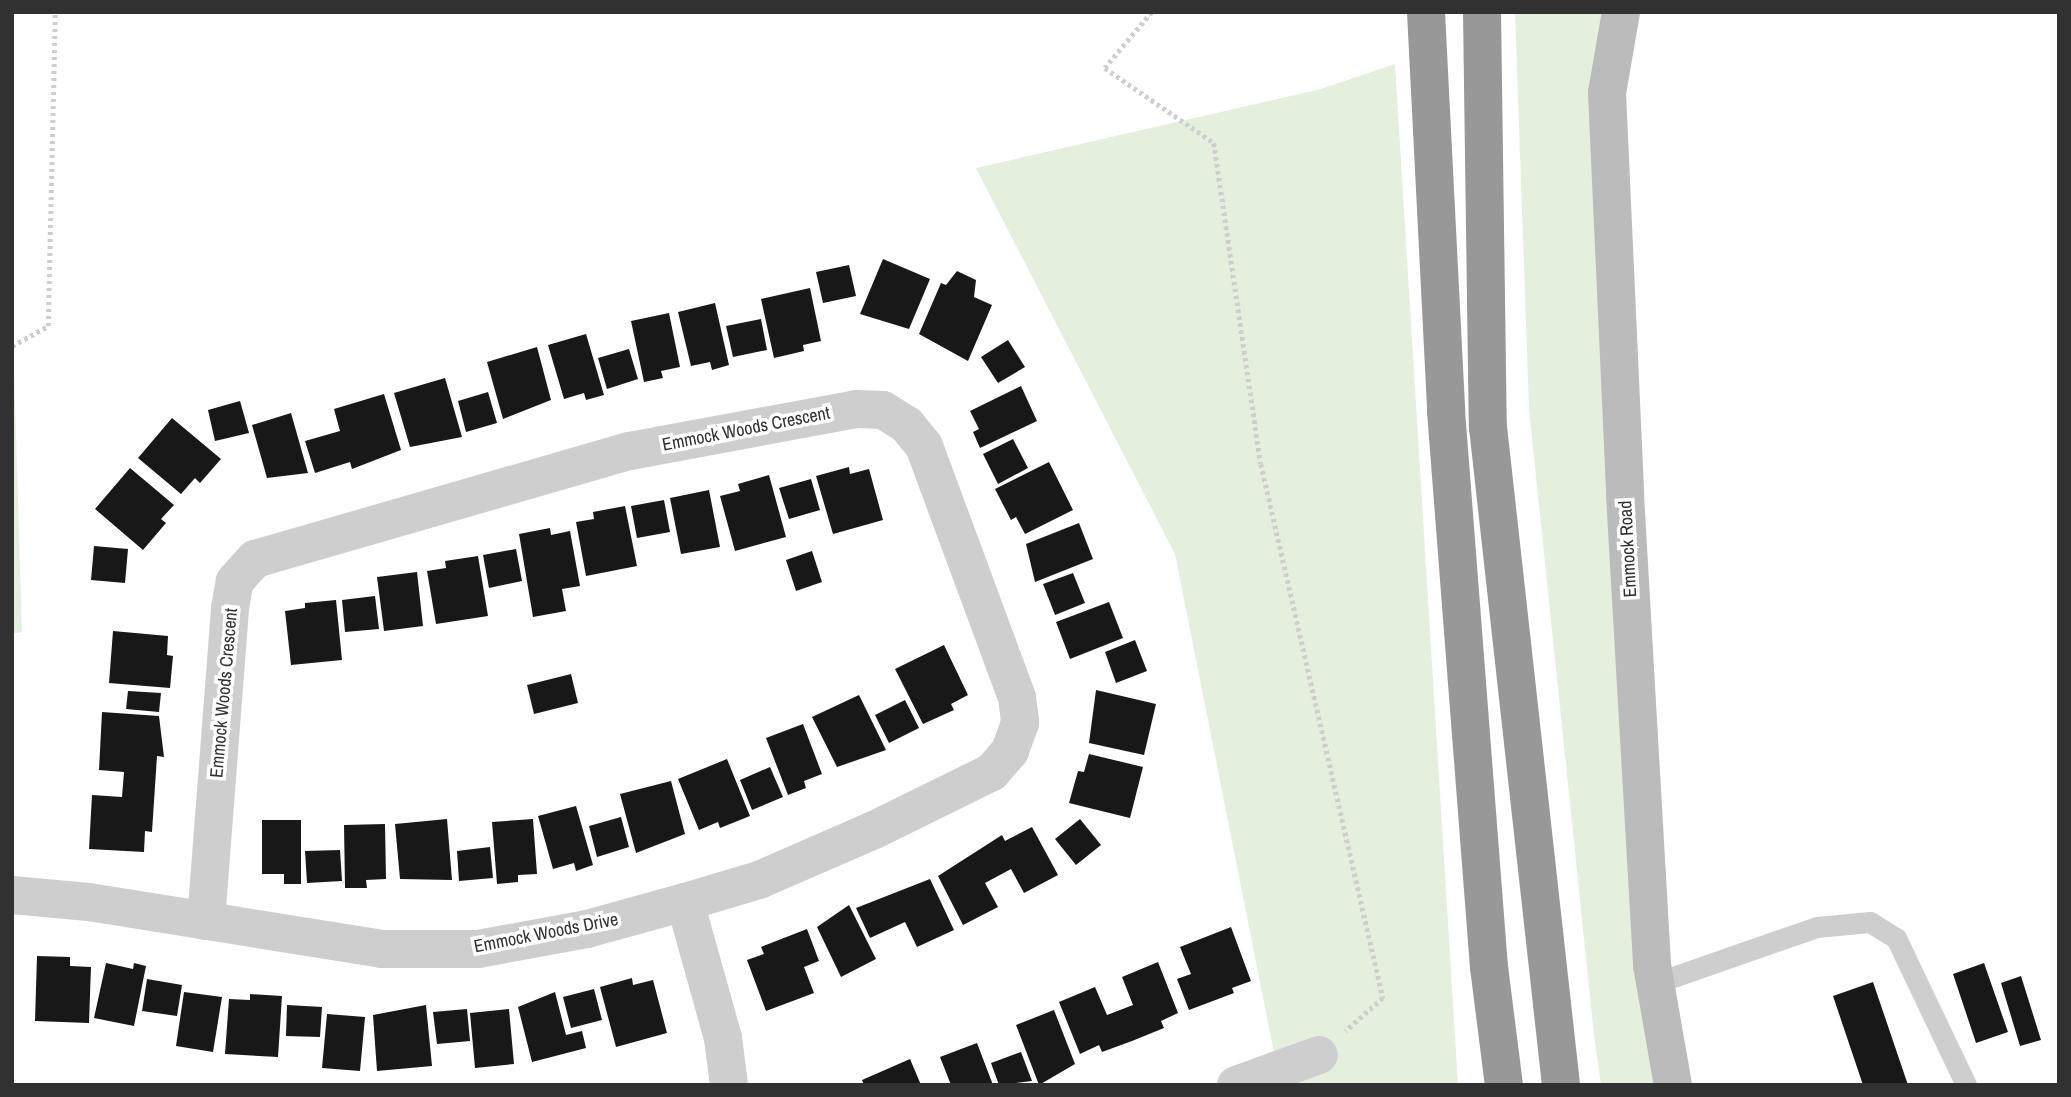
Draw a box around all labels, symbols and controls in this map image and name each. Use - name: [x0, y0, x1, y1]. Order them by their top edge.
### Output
- street label: Emmock Woods Crescent: [660, 402, 832, 456]
- street label: Emmock Road: [1615, 500, 1641, 598]
- street label: Emmock Woods Crescent: [206, 607, 242, 779]
- street label: Emmock Woods Drive: [472, 908, 620, 958]

